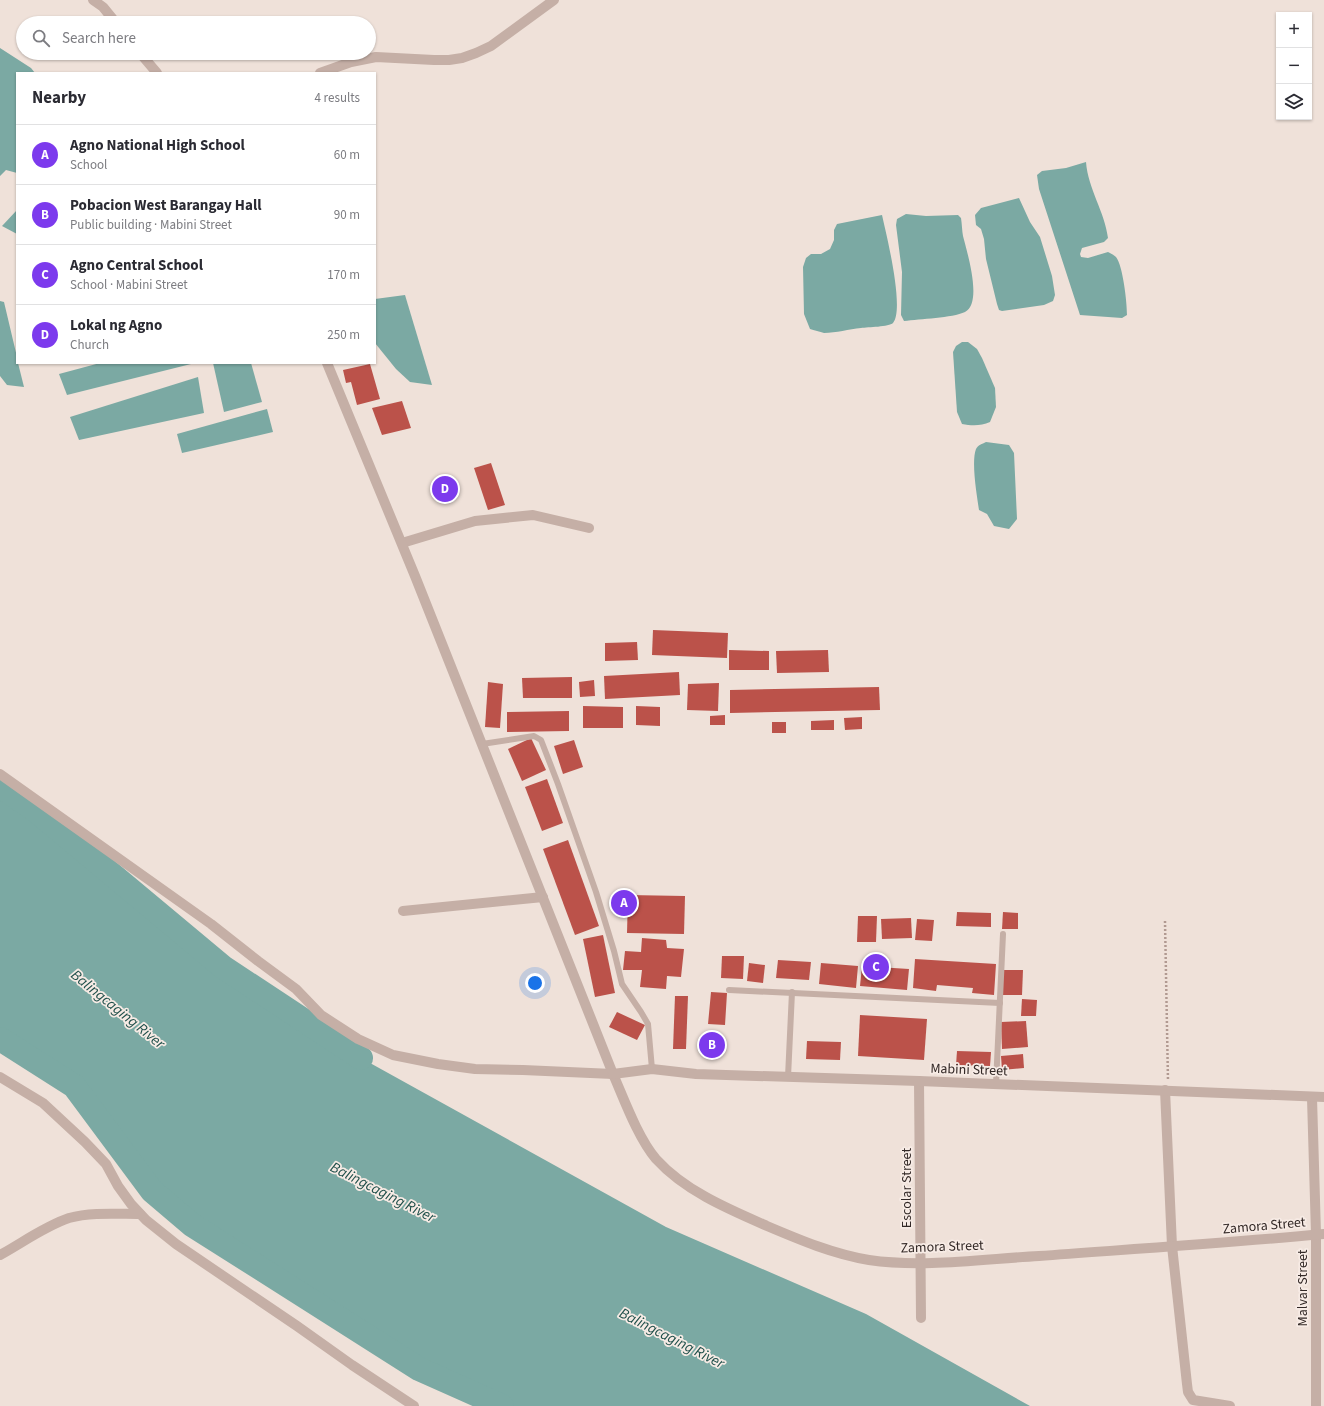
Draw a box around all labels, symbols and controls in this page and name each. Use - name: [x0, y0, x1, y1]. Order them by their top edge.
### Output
- map controls: [1276, 12, 1312, 120]
- button: +: [1276, 12, 1312, 48]
- search box: [16, 16, 376, 60]
- icon: search: [30, 27, 52, 49]
- text: Search here: [62, 28, 136, 49]
- button: −: [1276, 48, 1312, 84]
- button: layers: [1276, 84, 1312, 120]
- text: Nearby: [32, 86, 86, 110]
- text: 4 results: [315, 89, 360, 107]
- text: Agno National High School: [70, 135, 245, 156]
- text: A: [41, 146, 49, 164]
- text: 60 m: [334, 146, 360, 164]
- text: School: [70, 156, 107, 174]
- text: Pobacion West Barangay Hall: [70, 195, 261, 216]
- text: B: [41, 206, 49, 224]
- text: 90 m: [334, 206, 360, 224]
- text: Public building · Mabini Street: [70, 216, 232, 234]
- text: Agno Central School: [70, 255, 203, 276]
- text: C: [41, 266, 49, 284]
- text: 170 m: [327, 266, 360, 284]
- text: School · Mabini Street: [70, 276, 188, 294]
- text: Lokal ng Agno: [70, 315, 162, 336]
- text: D: [41, 326, 49, 344]
- text: 250 m: [327, 326, 360, 344]
- text: Church: [70, 336, 109, 354]
- pin: D: [432, 474, 458, 504]
- pin: A: [611, 888, 637, 918]
- pin: C: [863, 952, 889, 982]
- water label: Balingcaging River: [66, 965, 170, 1054]
- your location: [525, 973, 545, 993]
- pin: B: [699, 1030, 725, 1060]
- street label: Mabini Street: [930, 1059, 1008, 1081]
- street label: Escolar Street: [897, 1148, 917, 1228]
- water label: Balingcaging River: [327, 1157, 440, 1228]
- street label: Zamora Street: [1222, 1212, 1307, 1240]
- street label: Zamora Street: [900, 1236, 984, 1258]
- street label: Malvar Street: [1293, 1249, 1313, 1326]
- water label: Balingcaging River: [616, 1303, 729, 1374]

